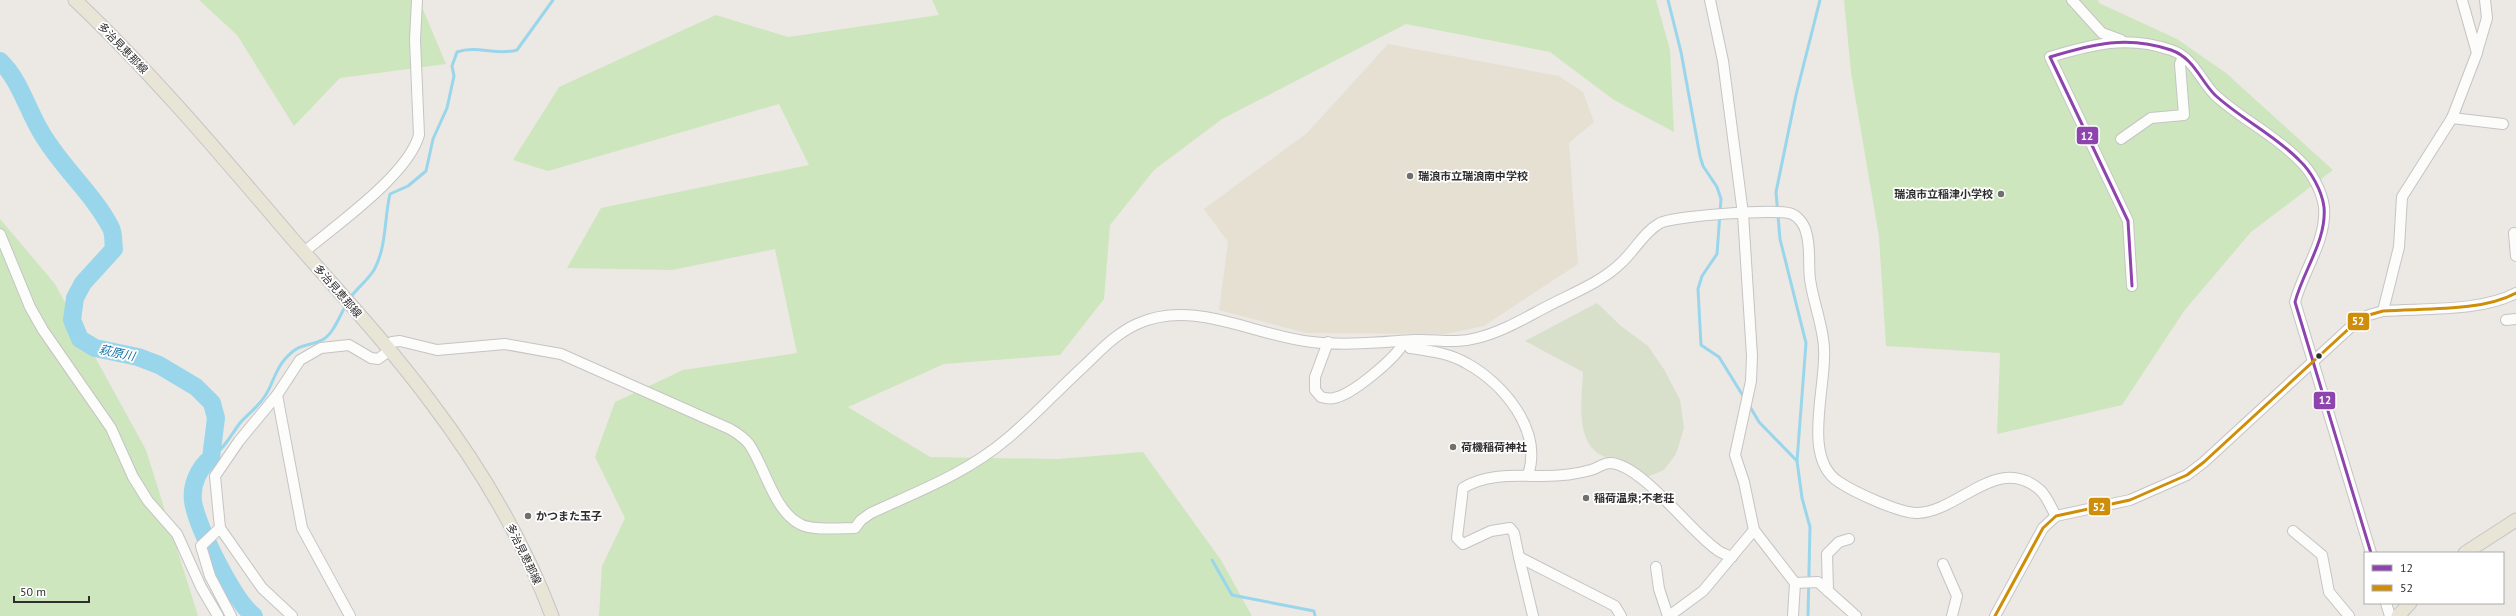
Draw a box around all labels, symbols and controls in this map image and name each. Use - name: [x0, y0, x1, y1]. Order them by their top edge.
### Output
- street label: 多治見恵那線: [95, 19, 151, 77]
- line badge: 12: [2076, 126, 2099, 145]
- text: 12: [2081, 129, 2093, 143]
- place label: 瑞浪市立瑞浪南中学校: [1418, 169, 1528, 183]
- marker: 瑞浪市立瑞浪南中学校: [1405, 171, 1415, 181]
- place label: 瑞浪市立稲津小学校: [1894, 187, 1993, 201]
- marker: 瑞浪市立稲津小学校: [1996, 189, 2006, 199]
- street label: 多治見恵那線: [311, 262, 365, 320]
- line badge: 52: [2347, 312, 2370, 331]
- text: 52: [2352, 314, 2364, 328]
- water label: 萩原川: [98, 341, 138, 364]
- unlabelled marker: [2314, 351, 2324, 361]
- line badge: 12: [2313, 391, 2336, 410]
- text: 12: [2319, 393, 2331, 407]
- place label: 荷機稲荷神社: [1461, 440, 1527, 454]
- marker: 荷機稲荷神社: [1448, 442, 1458, 452]
- place label: 稲荷温泉;不老荘: [1594, 491, 1674, 505]
- marker: 稲荷温泉;不老荘: [1581, 493, 1591, 503]
- line badge: 52: [2088, 497, 2111, 516]
- text: 52: [2093, 500, 2105, 514]
- place label: かつまた玉子: [536, 509, 602, 523]
- marker: かつまた玉子: [523, 511, 533, 521]
- street label: 多治見恵那線: [503, 521, 545, 587]
- legend: [2364, 552, 2504, 604]
- text: 12: [2400, 560, 2413, 575]
- scale bar: [14, 578, 89, 604]
- text: 52: [2400, 580, 2413, 595]
- text: 50 m: [20, 584, 46, 599]

